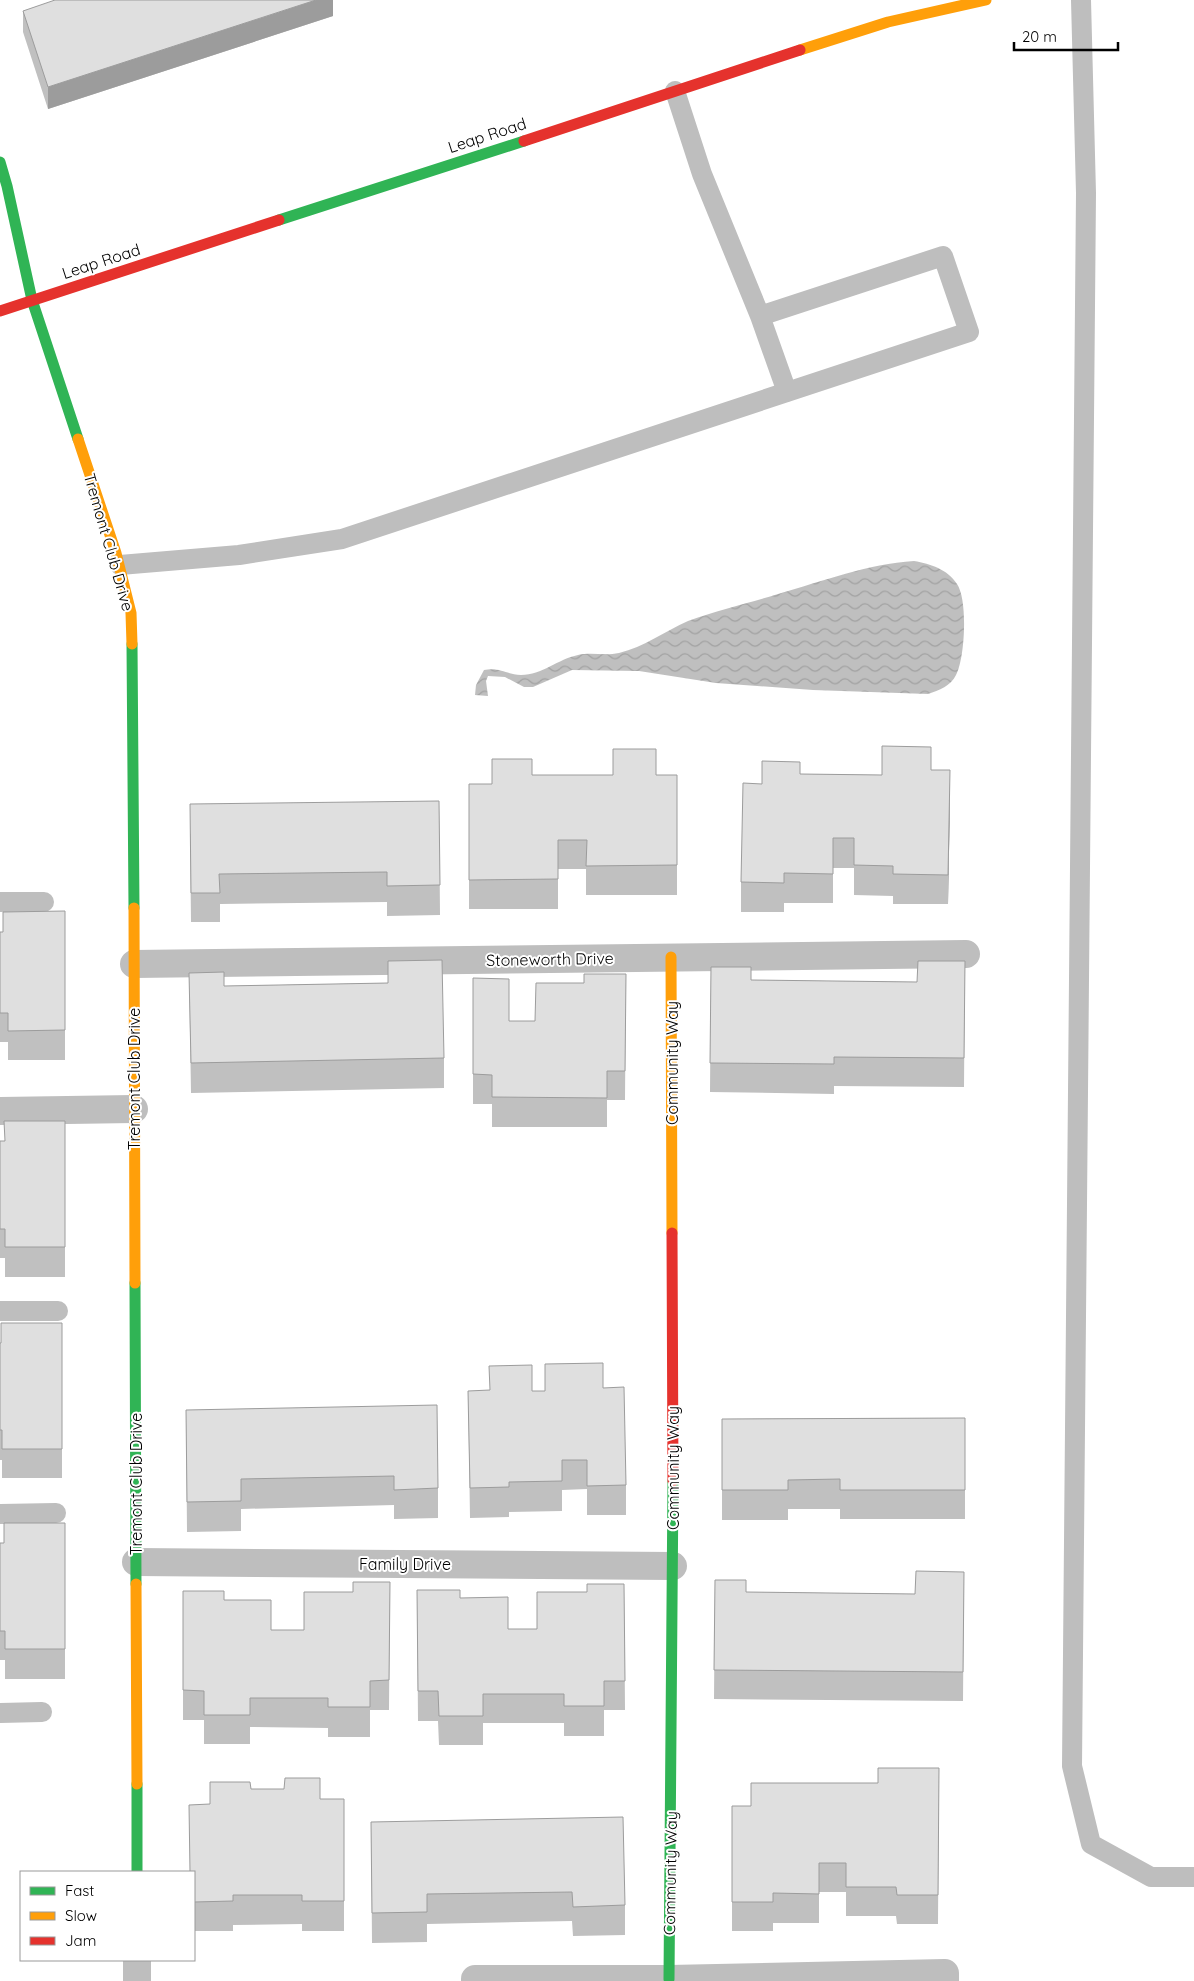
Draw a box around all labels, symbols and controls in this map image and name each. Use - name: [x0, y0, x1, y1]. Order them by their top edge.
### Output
- scale bar: [1014, 20, 1118, 52]
- text: 20 m: [1022, 27, 1057, 46]
- street label: Leap Road: [445, 113, 529, 157]
- street label: Leap Road: [59, 239, 143, 283]
- street label: Tremont Club Drive: [80, 471, 138, 613]
- street label: Stoneworth Drive: [486, 948, 614, 970]
- street label: Community Way: [662, 1001, 682, 1125]
- street label: Tremont Club Drive: [124, 1008, 144, 1150]
- street label: Community Way: [663, 1406, 683, 1530]
- street label: Tremont Club Drive: [126, 1413, 146, 1555]
- street label: Family Drive: [359, 1554, 451, 1574]
- street label: Community Way: [659, 1811, 681, 1935]
- legend: [20, 1871, 195, 1961]
- text: Fast: [65, 1881, 94, 1900]
- text: Slow: [65, 1906, 97, 1925]
- text: Jam: [65, 1931, 96, 1950]

